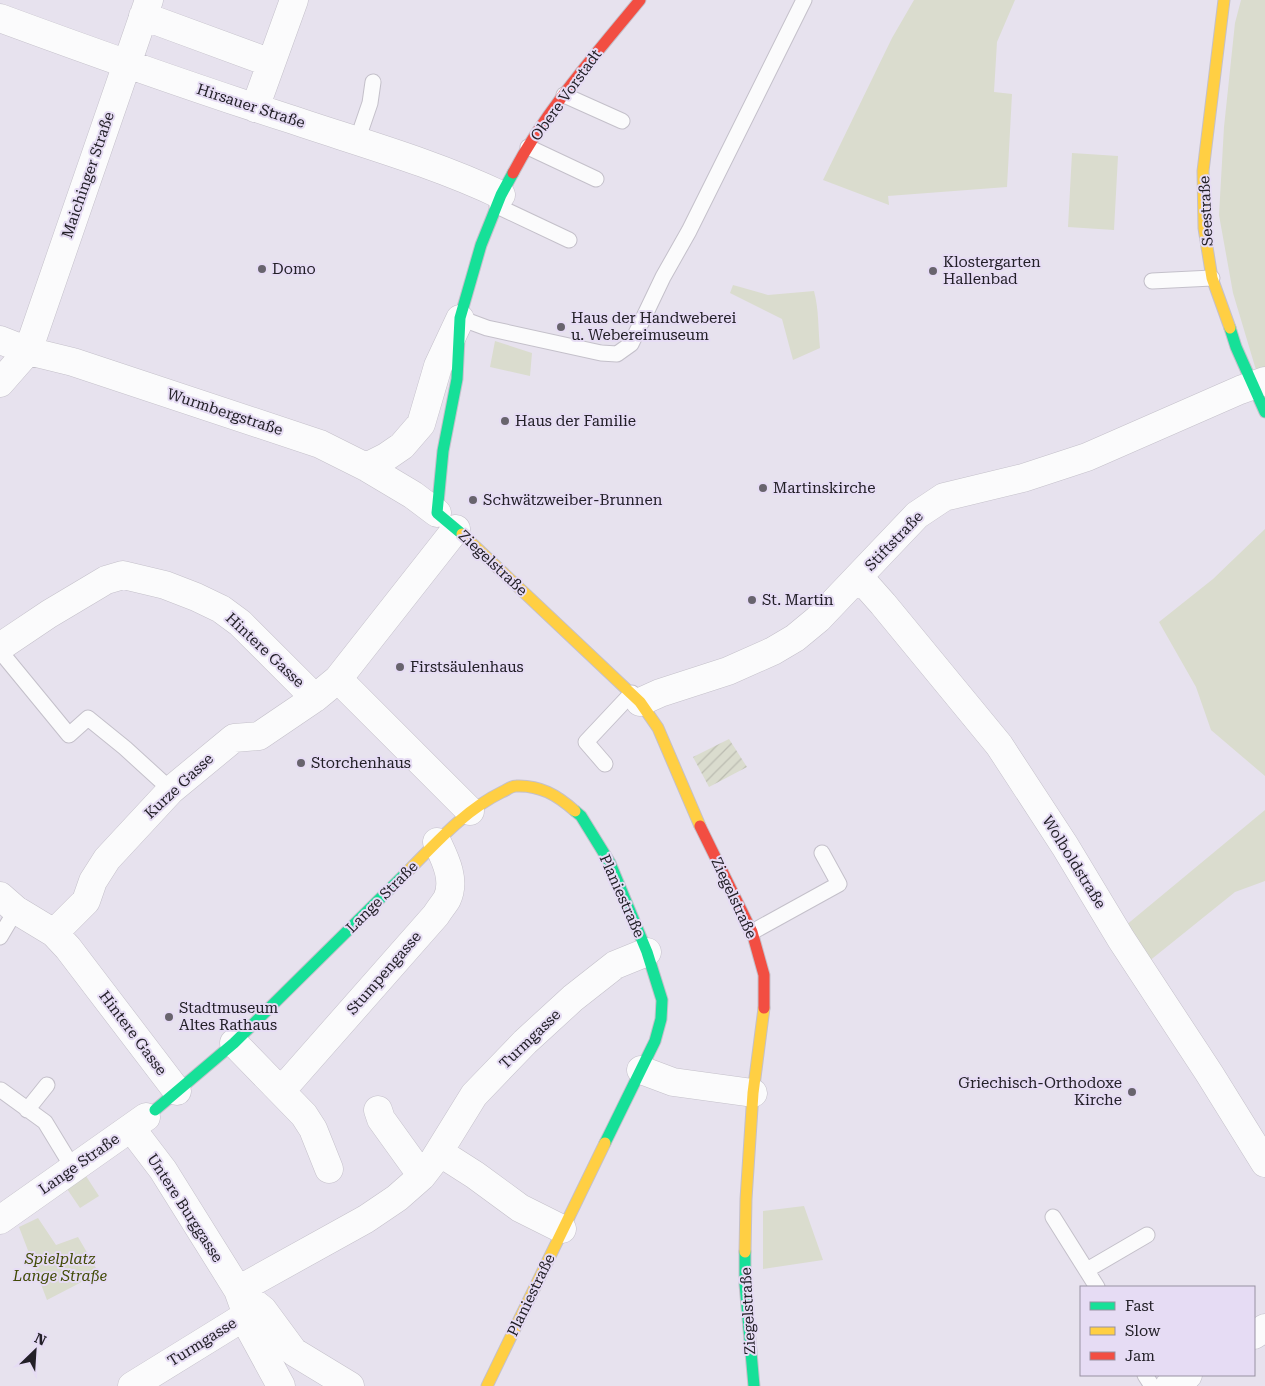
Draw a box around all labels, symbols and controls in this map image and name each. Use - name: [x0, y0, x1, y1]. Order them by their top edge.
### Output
- street label: Obere Vorstadt: [527, 45, 605, 144]
- street label: Hirsauer Straße: [195, 80, 307, 132]
- street label: Maichinger Straße: [58, 109, 118, 241]
- street label: Seestraße: [1195, 175, 1217, 247]
- place label: Klostergarten Hallenbad: [943, 253, 1041, 288]
- place label: Domo: [272, 260, 316, 278]
- marker: Domo: [256, 263, 268, 275]
- marker: Klostergarten Hallenbad: [927, 265, 939, 277]
- place label: Haus der Handweberei u. Webereimuseum: [571, 309, 737, 344]
- marker: Haus der Handweberei u. Webereimuseum: [555, 321, 567, 333]
- street label: Wurmbergstraße: [165, 385, 285, 439]
- place label: Haus der Familie: [515, 412, 636, 430]
- marker: Haus der Familie: [499, 415, 511, 427]
- place label: Martinskirche: [773, 479, 875, 497]
- marker: Martinskirche: [757, 482, 769, 494]
- place label: Schwätzweiber-Brunnen: [483, 491, 663, 509]
- marker: Schwätzweiber-Brunnen: [467, 494, 479, 506]
- street label: Stiftstraße: [861, 507, 927, 575]
- street label: Ziegelstraße: [455, 527, 531, 599]
- place label: St. Martin: [762, 591, 834, 609]
- marker: St. Martin: [746, 594, 758, 606]
- street label: Hintere Gasse: [222, 609, 308, 691]
- place label: Firstsäulenhaus: [410, 658, 524, 676]
- marker: Firstsäulenhaus: [394, 661, 406, 673]
- street label: Kurze Gasse: [141, 750, 217, 822]
- place label: Storchenhaus: [311, 754, 411, 772]
- marker: Storchenhaus: [295, 757, 307, 769]
- street label: Wolboldstraße: [1038, 812, 1110, 912]
- street label: Planiestraße: [596, 851, 648, 941]
- street label: Ziegelstraße: [707, 854, 761, 942]
- street label: Lange Straße: [342, 857, 422, 937]
- street label: Stumpengasse: [343, 928, 425, 1018]
- street label: Hintere Gasse: [95, 987, 171, 1079]
- place label: Stadtmuseum Altes Rathaus: [179, 999, 279, 1034]
- street label: Turmgasse: [496, 1005, 564, 1073]
- marker: Stadtmuseum Altes Rathaus: [163, 1011, 175, 1023]
- place label: Griechisch-Orthodoxe Kirche: [958, 1074, 1122, 1109]
- marker: Griechisch-Orthodoxe Kirche: [1126, 1086, 1138, 1098]
- street label: Lange Straße: [35, 1130, 123, 1198]
- street label: Untere Burggasse: [143, 1150, 227, 1266]
- park label: Spielplatz Lange Straße: [12, 1250, 107, 1285]
- street label: Planiestraße: [503, 1251, 559, 1339]
- street label: Ziegelstraße: [737, 1267, 759, 1355]
- legend: [1080, 1286, 1255, 1376]
- text: Fast: [1125, 1297, 1155, 1315]
- street label: Turmgasse: [164, 1314, 240, 1370]
- text: Slow: [1125, 1322, 1161, 1340]
- north arrow: [10, 1326, 60, 1376]
- text: N: [32, 1330, 49, 1349]
- text: Jam: [1125, 1347, 1155, 1365]

